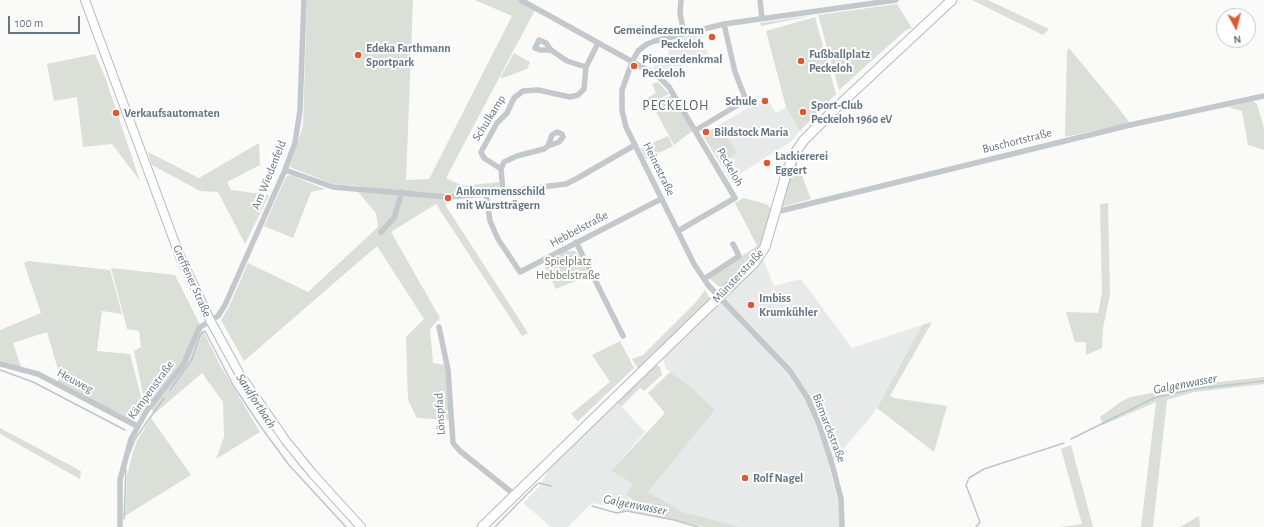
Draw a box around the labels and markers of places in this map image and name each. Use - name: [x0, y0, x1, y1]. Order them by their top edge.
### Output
- place label: Gemeindezentrum Peckeloh: [613, 23, 704, 51]
- marker: Gemeindezentrum Peckeloh: [707, 32, 717, 42]
- place label: Edeka Farthmann Sportpark: [366, 41, 451, 69]
- place label: Fußballplatz Peckeloh: [809, 47, 870, 75]
- marker: Edeka Farthmann Sportpark: [353, 50, 363, 60]
- place label: Pioneerdenkmal Peckeloh: [642, 52, 722, 80]
- marker: Fußballplatz Peckeloh: [796, 56, 806, 66]
- marker: Pioneerdenkmal Peckeloh: [629, 61, 639, 71]
- place label: Schule: [725, 94, 757, 108]
- marker: Schule: [760, 96, 770, 106]
- place label: Sport-Club Peckeloh 1960 eV: [811, 98, 892, 126]
- place label: Verkaufsautomaten: [124, 106, 220, 120]
- marker: Sport-Club Peckeloh 1960 eV: [798, 107, 808, 117]
- marker: Verkaufsautomaten: [111, 108, 121, 118]
- place label: Bildstock Maria: [714, 125, 789, 139]
- marker: Bildstock Maria: [701, 127, 711, 137]
- place label: Lackiererei Eggert: [775, 149, 828, 177]
- marker: Lackiererei Eggert: [762, 158, 772, 168]
- place label: Ankommensschild mit Wurstträgern: [456, 184, 545, 212]
- marker: Ankommensschild mit Wurstträgern: [443, 193, 453, 203]
- place label: Imbiss Krumkühler: [759, 291, 818, 319]
- marker: Imbiss Krumkühler: [746, 300, 756, 310]
- place label: Rolf Nagel: [753, 471, 803, 485]
- marker: Rolf Nagel: [740, 473, 750, 483]

